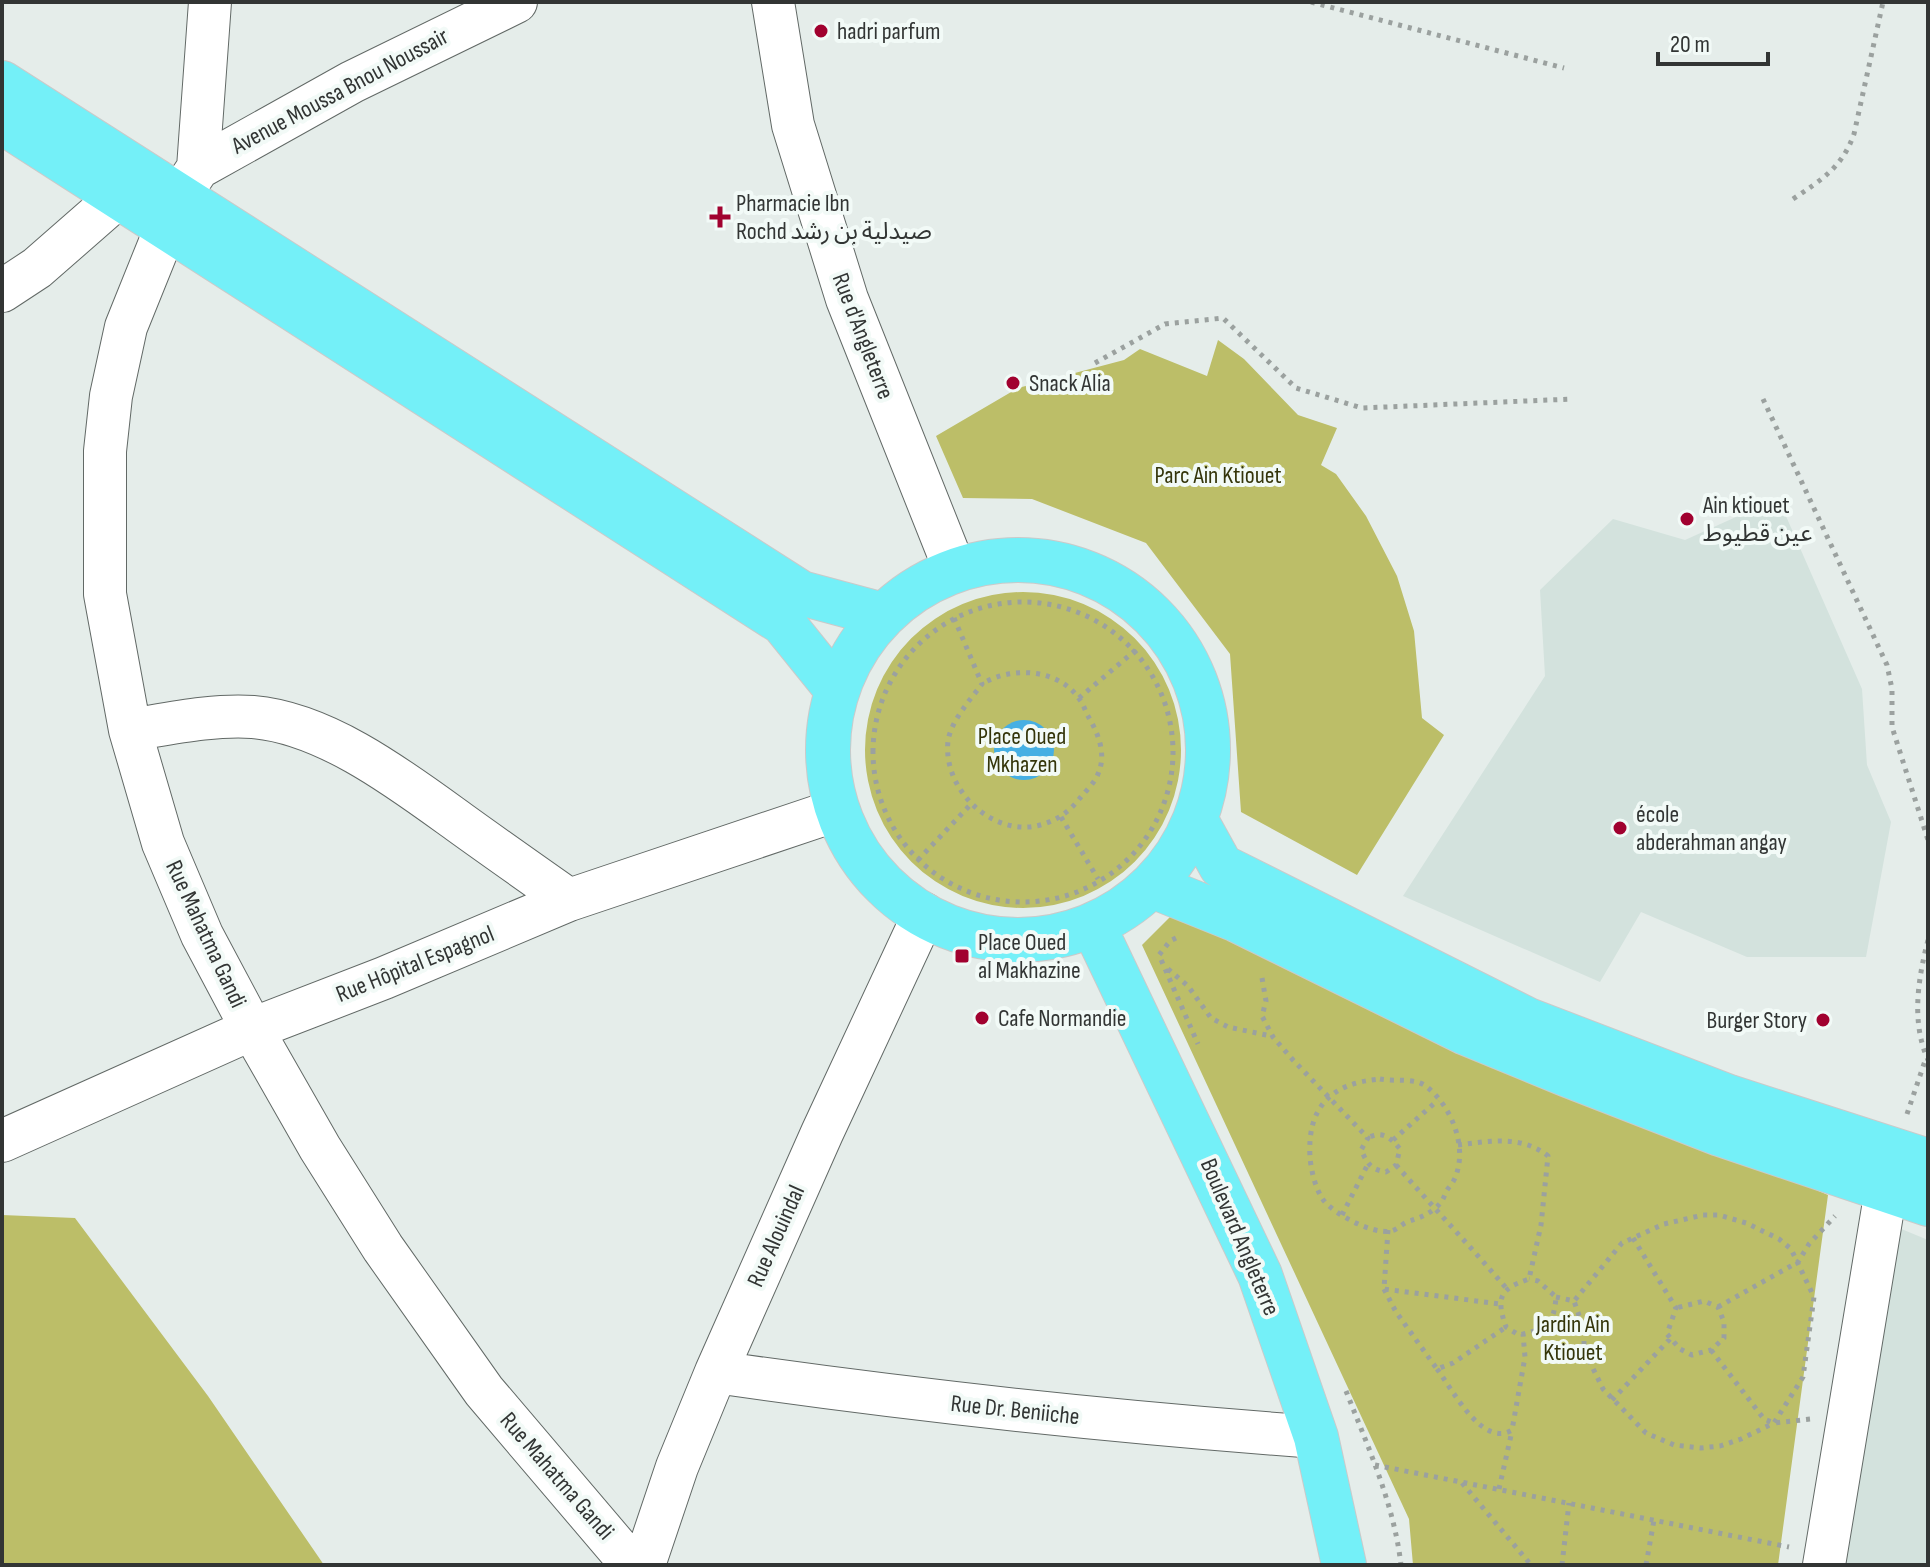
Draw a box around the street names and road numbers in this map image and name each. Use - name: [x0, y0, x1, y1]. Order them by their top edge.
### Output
- street label: Avenue Moussa Bnou Noussair: [226, 22, 453, 161]
- street label: Rue d'Angleterre: [826, 269, 900, 403]
- street label: Rue Mahatma Gandi: [159, 856, 253, 1012]
- street label: Rue Hôpital Espagnol: [332, 919, 498, 1009]
- street label: Boulevard Angleterre: [1194, 1154, 1286, 1320]
- street label: Rue Alouindal: [741, 1181, 811, 1291]
- street label: Rue Dr. Beniiche: [949, 1389, 1081, 1431]
- street label: Rue Mahatma Gandi: [494, 1406, 620, 1546]

